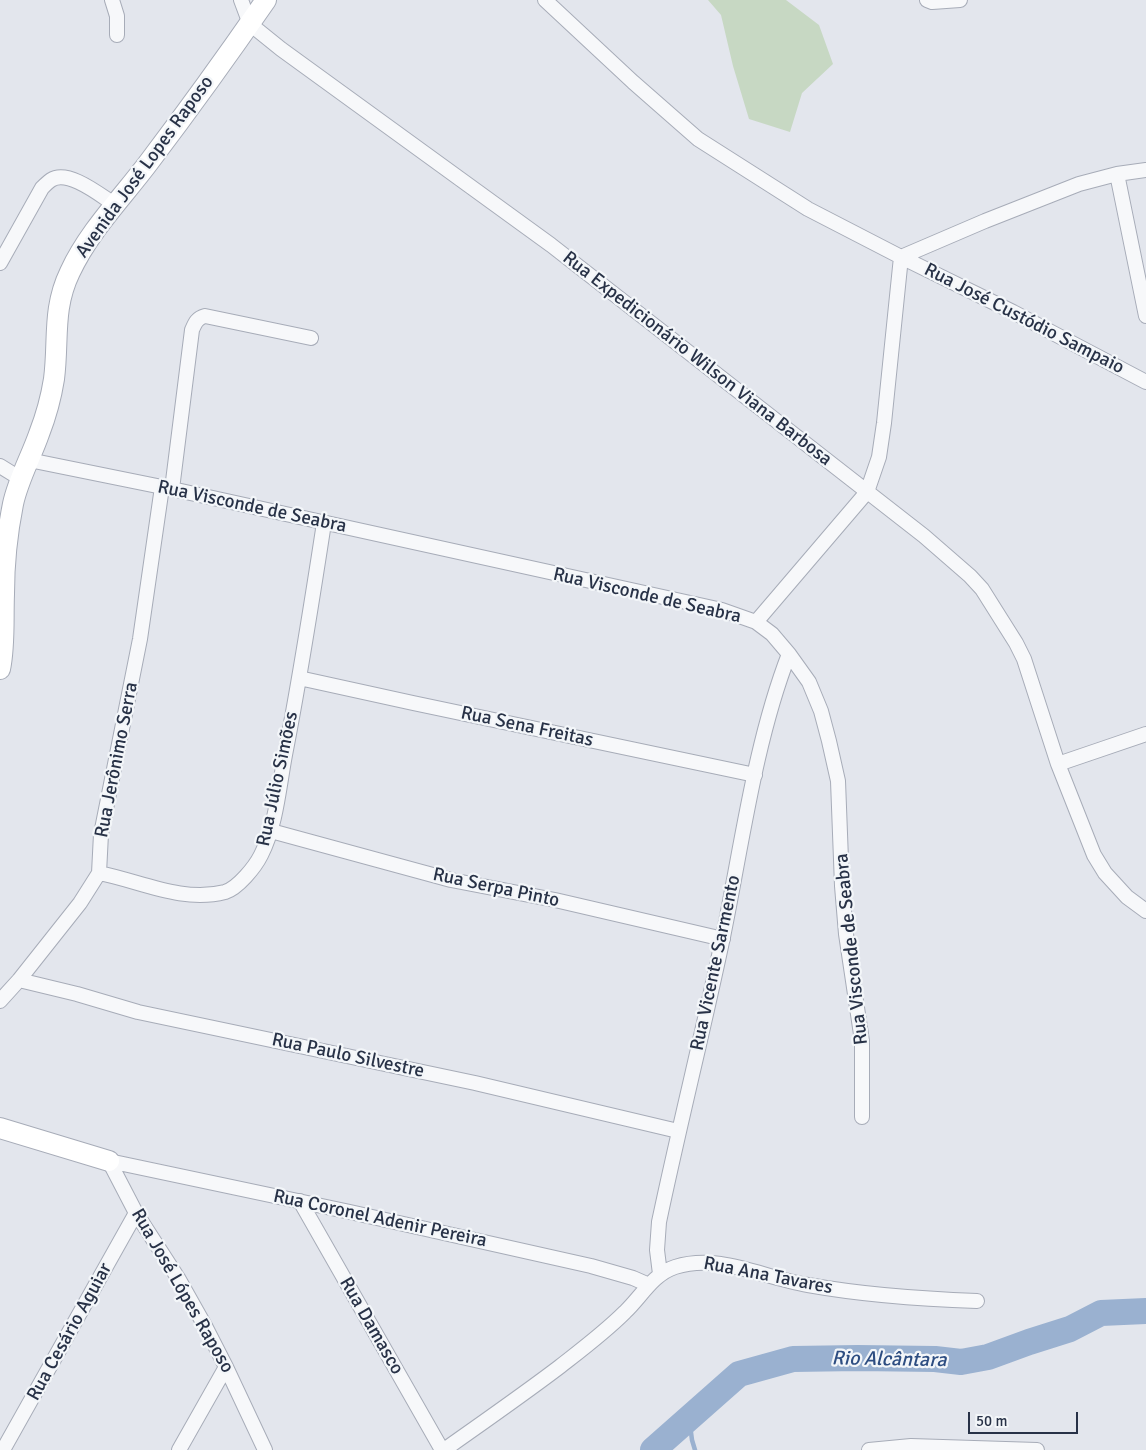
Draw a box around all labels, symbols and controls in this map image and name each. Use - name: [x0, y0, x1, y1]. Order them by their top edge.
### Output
- street label: Avenida José Lopes Raposo: [71, 72, 219, 262]
- street label: Rua Expedicionário Wilson Viana Barbosa: [558, 247, 836, 471]
- street label: Rua José Custódio Sampaio: [920, 259, 1128, 379]
- street label: Rua Visconde de Seabra: [156, 476, 348, 538]
- street label: Rua Visconde de Seabra: [551, 563, 743, 629]
- street label: Rua Jerônimo Serra: [91, 680, 143, 840]
- street label: Rua Sena Freitas: [459, 702, 595, 752]
- street label: Rua Júlio Simões: [253, 709, 303, 849]
- street label: Rua Visconde de Seabra: [831, 852, 873, 1046]
- street label: Rua Serpa Pinto: [431, 863, 561, 913]
- street label: Rua Vicente Sarmento: [686, 873, 746, 1053]
- street label: Rua Paulo Silvestre: [270, 1029, 426, 1083]
- street label: Rua Coronel Adenir Pereira: [271, 1185, 489, 1253]
- street label: Rua José Lópes Raposo: [126, 1205, 238, 1377]
- street label: Rua Ana Tavares: [702, 1252, 834, 1300]
- street label: Rua Cesário Aguiar: [23, 1259, 117, 1405]
- street label: Rua Damasco: [334, 1273, 408, 1379]
- water label: Rio Alcântara: [831, 1347, 947, 1373]
- scale bar: [971, 1402, 1081, 1434]
- text: 50 m: [976, 1412, 1007, 1430]

